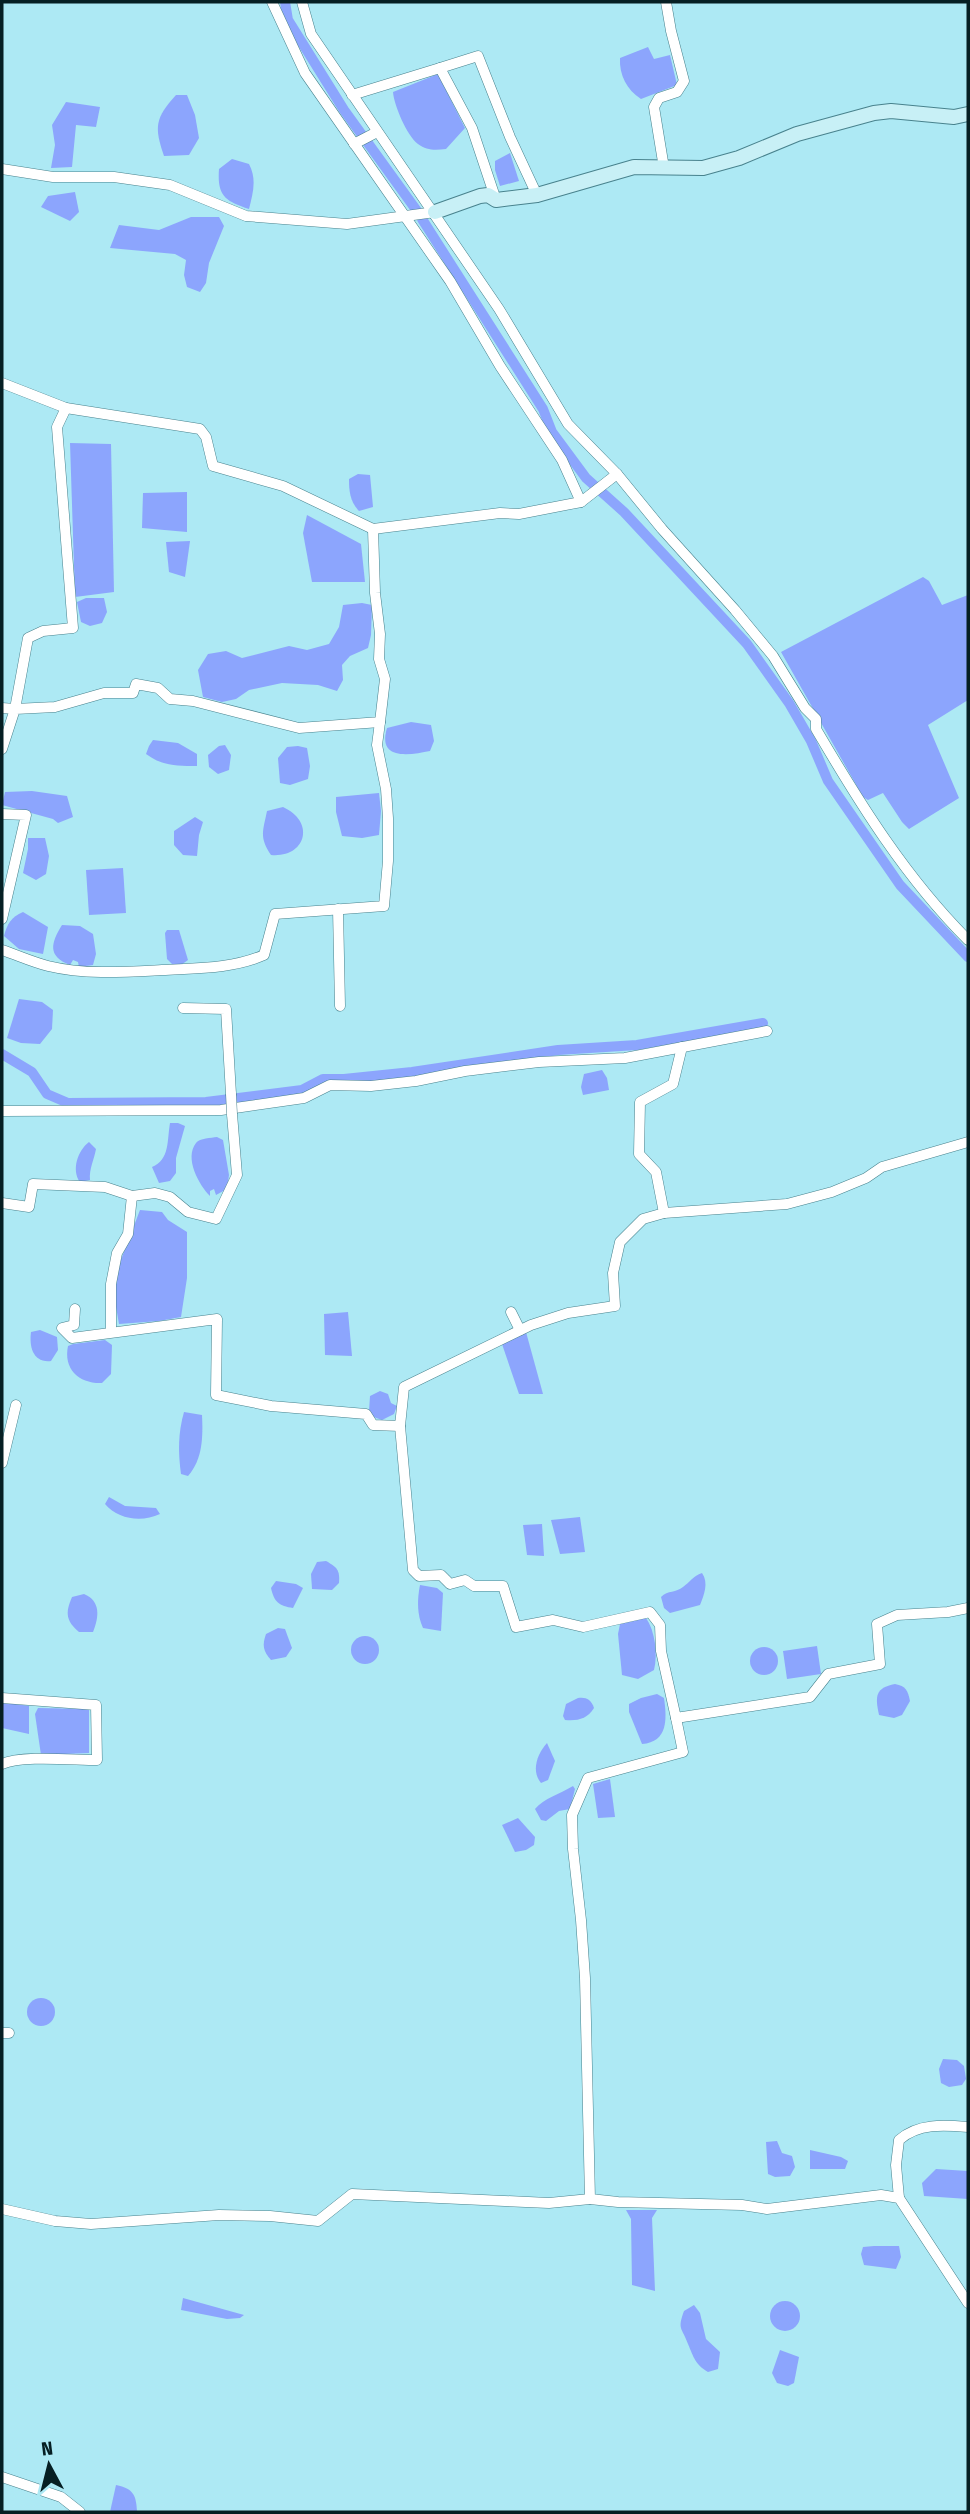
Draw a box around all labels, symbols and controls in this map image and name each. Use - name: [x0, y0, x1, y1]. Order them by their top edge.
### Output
- north arrow: [14, 2430, 84, 2500]
- text: N: [40, 2437, 54, 2461]

